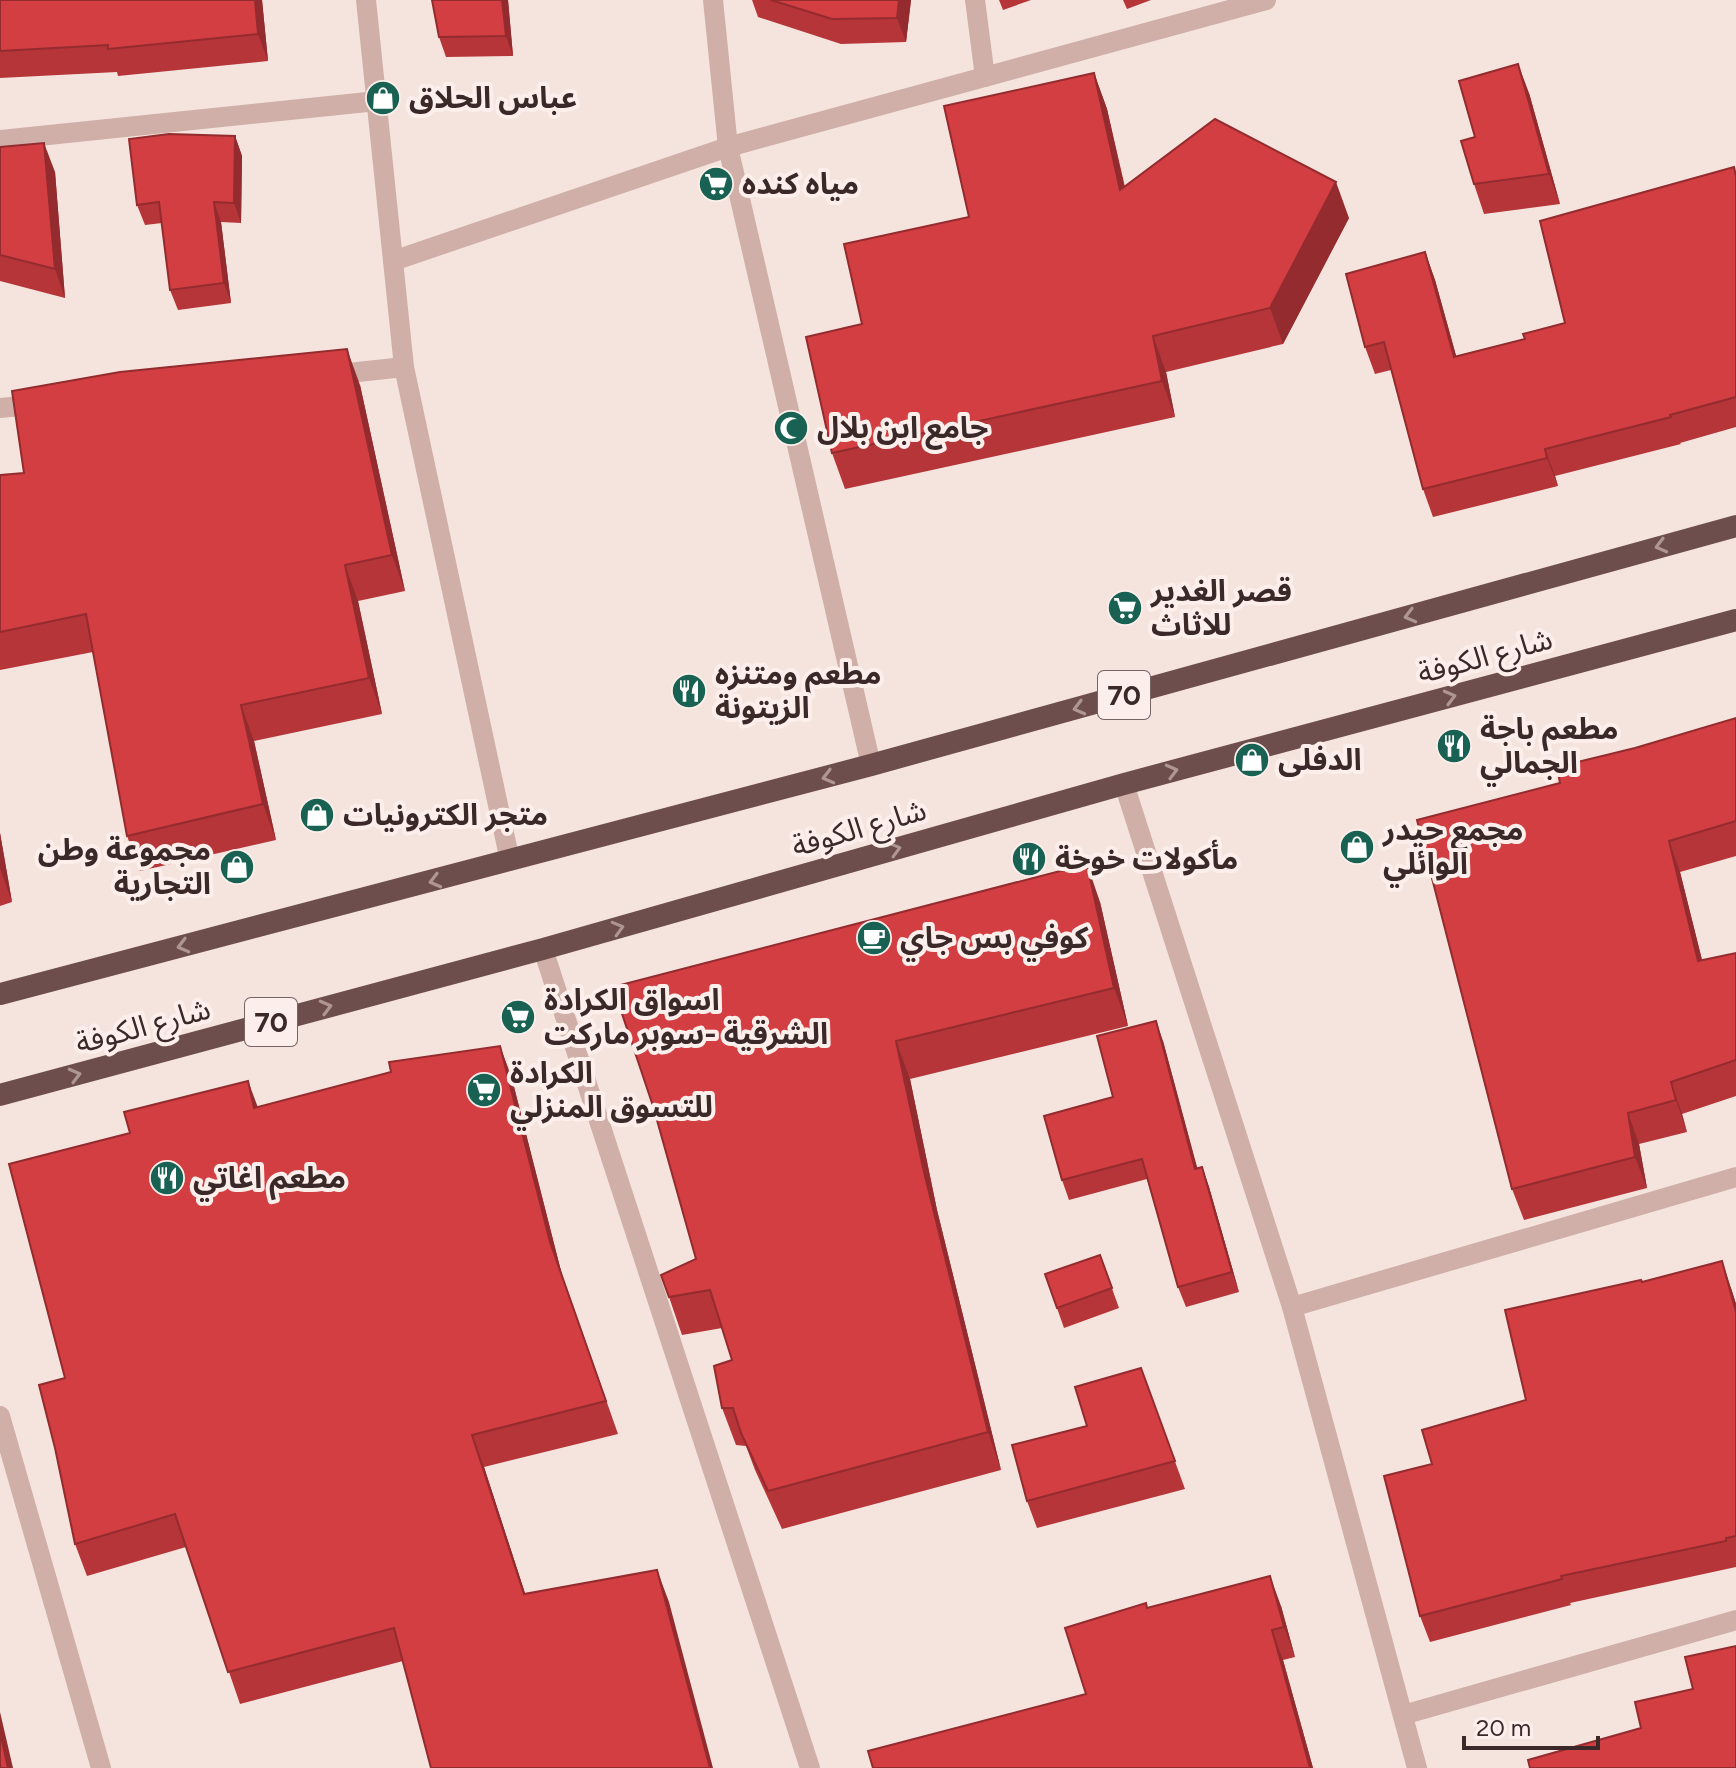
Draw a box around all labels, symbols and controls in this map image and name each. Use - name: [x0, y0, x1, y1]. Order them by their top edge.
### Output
- shop icon: عباس الحلاق: [364, 79, 402, 117]
- place label: عباس الحلاق: [409, 79, 577, 116]
- supermarket icon: مياه كنده: [697, 165, 735, 203]
- place label: مياه كنده: [742, 165, 859, 202]
- mosque icon: جامع ابن بلال: [772, 409, 810, 447]
- place label: جامع ابن بلال: [817, 409, 988, 450]
- one-way arrow: [1654, 537, 1668, 554]
- place label: قصر الغدير للاثاث: [1149, 572, 1292, 643]
- supermarket icon: قصر الغدير للاثاث: [1106, 589, 1144, 627]
- one-way arrow: [1404, 606, 1418, 623]
- street label: شارع الكوفة: [1413, 620, 1557, 695]
- place label: مطعم ومتنزه الزيتونة: [715, 655, 881, 726]
- road number: 70: [1098, 671, 1150, 719]
- restaurant icon: مطعم ومتنزه الزيتونة: [670, 672, 708, 710]
- one-way arrow: [1443, 689, 1457, 706]
- one-way arrow: [1072, 698, 1086, 715]
- place label: مطعم باجة الجمالي: [1480, 710, 1618, 787]
- restaurant icon: مطعم باجة الجمالي: [1435, 727, 1473, 765]
- shop icon: الدفلى: [1233, 741, 1271, 779]
- place label: الدفلى: [1278, 741, 1362, 778]
- one-way arrow: [1165, 763, 1179, 780]
- one-way arrow: [822, 767, 836, 784]
- street label: شارع الكوفة: [787, 791, 931, 868]
- shop icon: متجر الكترونيات: [298, 796, 336, 834]
- place label: متجر الكترونيات: [343, 796, 548, 833]
- place label: مجمع حيدر الوائلي: [1381, 811, 1524, 888]
- shop icon: مجمع حيدر الوائلي: [1338, 828, 1376, 866]
- place label: مجموعة وطن التجارية: [38, 831, 211, 902]
- place label: مأكولات خوخة: [1055, 839, 1238, 877]
- restaurant icon: مأكولات خوخة: [1010, 840, 1048, 878]
- one-way arrow: [887, 842, 901, 858]
- shop icon: مجموعة وطن التجارية: [218, 848, 256, 886]
- one-way arrow: [429, 871, 442, 888]
- cafe icon: كوفي بس جاي: [855, 919, 893, 957]
- place label: كوفي بس جاي: [900, 919, 1089, 962]
- one-way arrow: [611, 921, 624, 937]
- one-way arrow: [177, 937, 191, 954]
- place label: اسواق الكرادة الشرقية -سوبر ماركت: [544, 981, 828, 1052]
- street label: شارع الكوفة: [71, 990, 215, 1065]
- road number: 70: [245, 998, 297, 1046]
- supermarket icon: اسواق الكرادة الشرقية -سوبر ماركت: [499, 998, 537, 1036]
- one-way arrow: [319, 1000, 333, 1016]
- place label: الكرادة للتسوق المنزلي: [510, 1054, 713, 1131]
- one-way arrow: [68, 1068, 82, 1084]
- supermarket icon: الكرادة للتسوق المنزلي: [465, 1071, 503, 1109]
- restaurant icon: مطعم اغاتي: [148, 1159, 186, 1197]
- place label: مطعم اغاتي: [193, 1159, 346, 1202]
- scale bar: [1464, 1700, 1598, 1750]
- text: 20 m: [1476, 1713, 1531, 1742]

